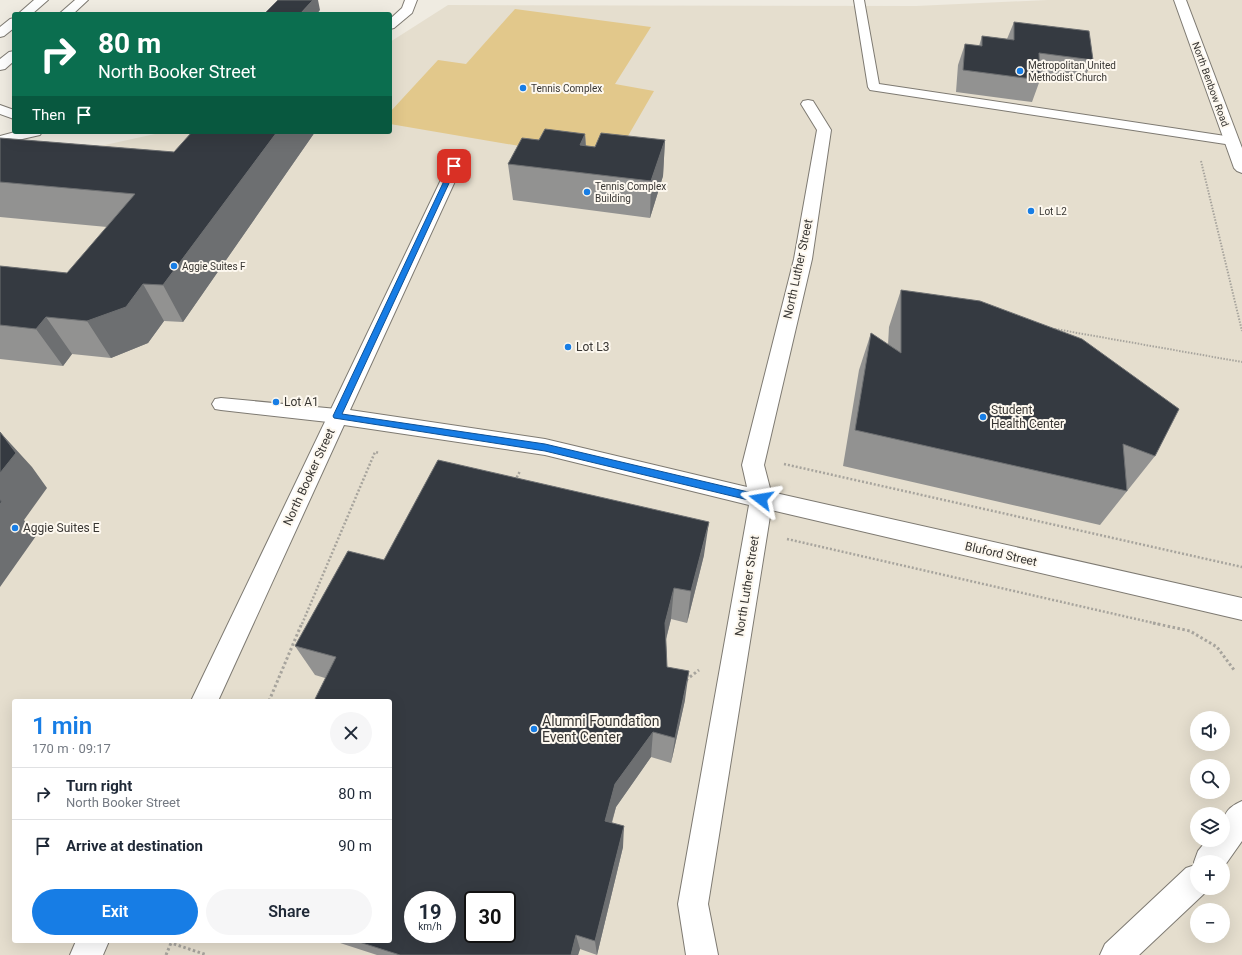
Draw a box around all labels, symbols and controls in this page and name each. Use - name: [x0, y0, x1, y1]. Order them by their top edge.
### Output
- text: 80 m: [98, 27, 161, 60]
- icon: right: [32, 28, 84, 80]
- street label: North Benbow Road: [1190, 40, 1231, 128]
- place label: Metropolitan United Methodist Church: [1028, 60, 1116, 83]
- text: North Booker Street: [98, 61, 256, 82]
- marker: Metropolitan United Methodist Church: [1015, 66, 1025, 76]
- marker: Tennis Complex: [518, 83, 528, 93]
- place label: Tennis Complex: [531, 83, 602, 94]
- icon: arrive: [73, 104, 95, 126]
- text: Then: [32, 106, 65, 124]
- pin: [437, 149, 471, 183]
- icon: arrive: [443, 155, 465, 177]
- place label: Tennis Complex Building: [595, 181, 666, 204]
- marker: Tennis Complex Building: [582, 187, 592, 197]
- marker: Lot L2: [1026, 206, 1036, 216]
- place label: Lot L2: [1039, 206, 1067, 217]
- street label: North Luther Street: [781, 218, 815, 320]
- marker: Aggie Suites F: [169, 261, 179, 271]
- place label: Aggie Suites F: [182, 261, 246, 272]
- place label: Lot L3: [576, 340, 609, 354]
- marker: Lot L3: [563, 342, 573, 352]
- place label: Lot A1: [284, 395, 319, 409]
- marker: Lot A1: [271, 397, 281, 407]
- place label: Student Health Center: [991, 403, 1064, 431]
- marker: Student Health Center: [978, 412, 988, 422]
- street label: North Booker Street: [280, 426, 338, 528]
- position arrow: [740, 478, 782, 520]
- place label: Aggie Suites E: [23, 521, 100, 535]
- marker: Aggie Suites E: [10, 523, 20, 533]
- street label: North Luther Street: [732, 535, 762, 637]
- street label: Bluford Street: [964, 539, 1038, 569]
- map controls: [1190, 711, 1230, 943]
- button: sound: [1190, 711, 1230, 751]
- text: 1 min: [32, 712, 92, 740]
- button: close: [330, 712, 372, 754]
- place label: Alumni Foundation Event Center: [542, 713, 659, 745]
- marker: Alumni Foundation Event Center: [529, 724, 539, 734]
- text: 170 m · 09:17: [32, 741, 111, 756]
- button: search: [1190, 759, 1230, 799]
- text: Turn right: [66, 777, 132, 795]
- icon: right: [32, 783, 54, 805]
- text: 80 m: [338, 785, 372, 803]
- text: North Booker Street: [66, 795, 180, 810]
- button: layers: [1190, 807, 1230, 847]
- icon: arrive: [32, 835, 54, 857]
- text: Arrive at destination: [66, 837, 203, 855]
- text: 90 m: [338, 837, 372, 855]
- button: +: [1190, 855, 1230, 895]
- button: Exit: [32, 889, 198, 935]
- button: Share: [206, 889, 372, 935]
- speed limit sign: 30: [464, 891, 516, 943]
- text: 19: [419, 900, 441, 924]
- button: −: [1190, 903, 1230, 943]
- text: km/h: [418, 921, 442, 932]

